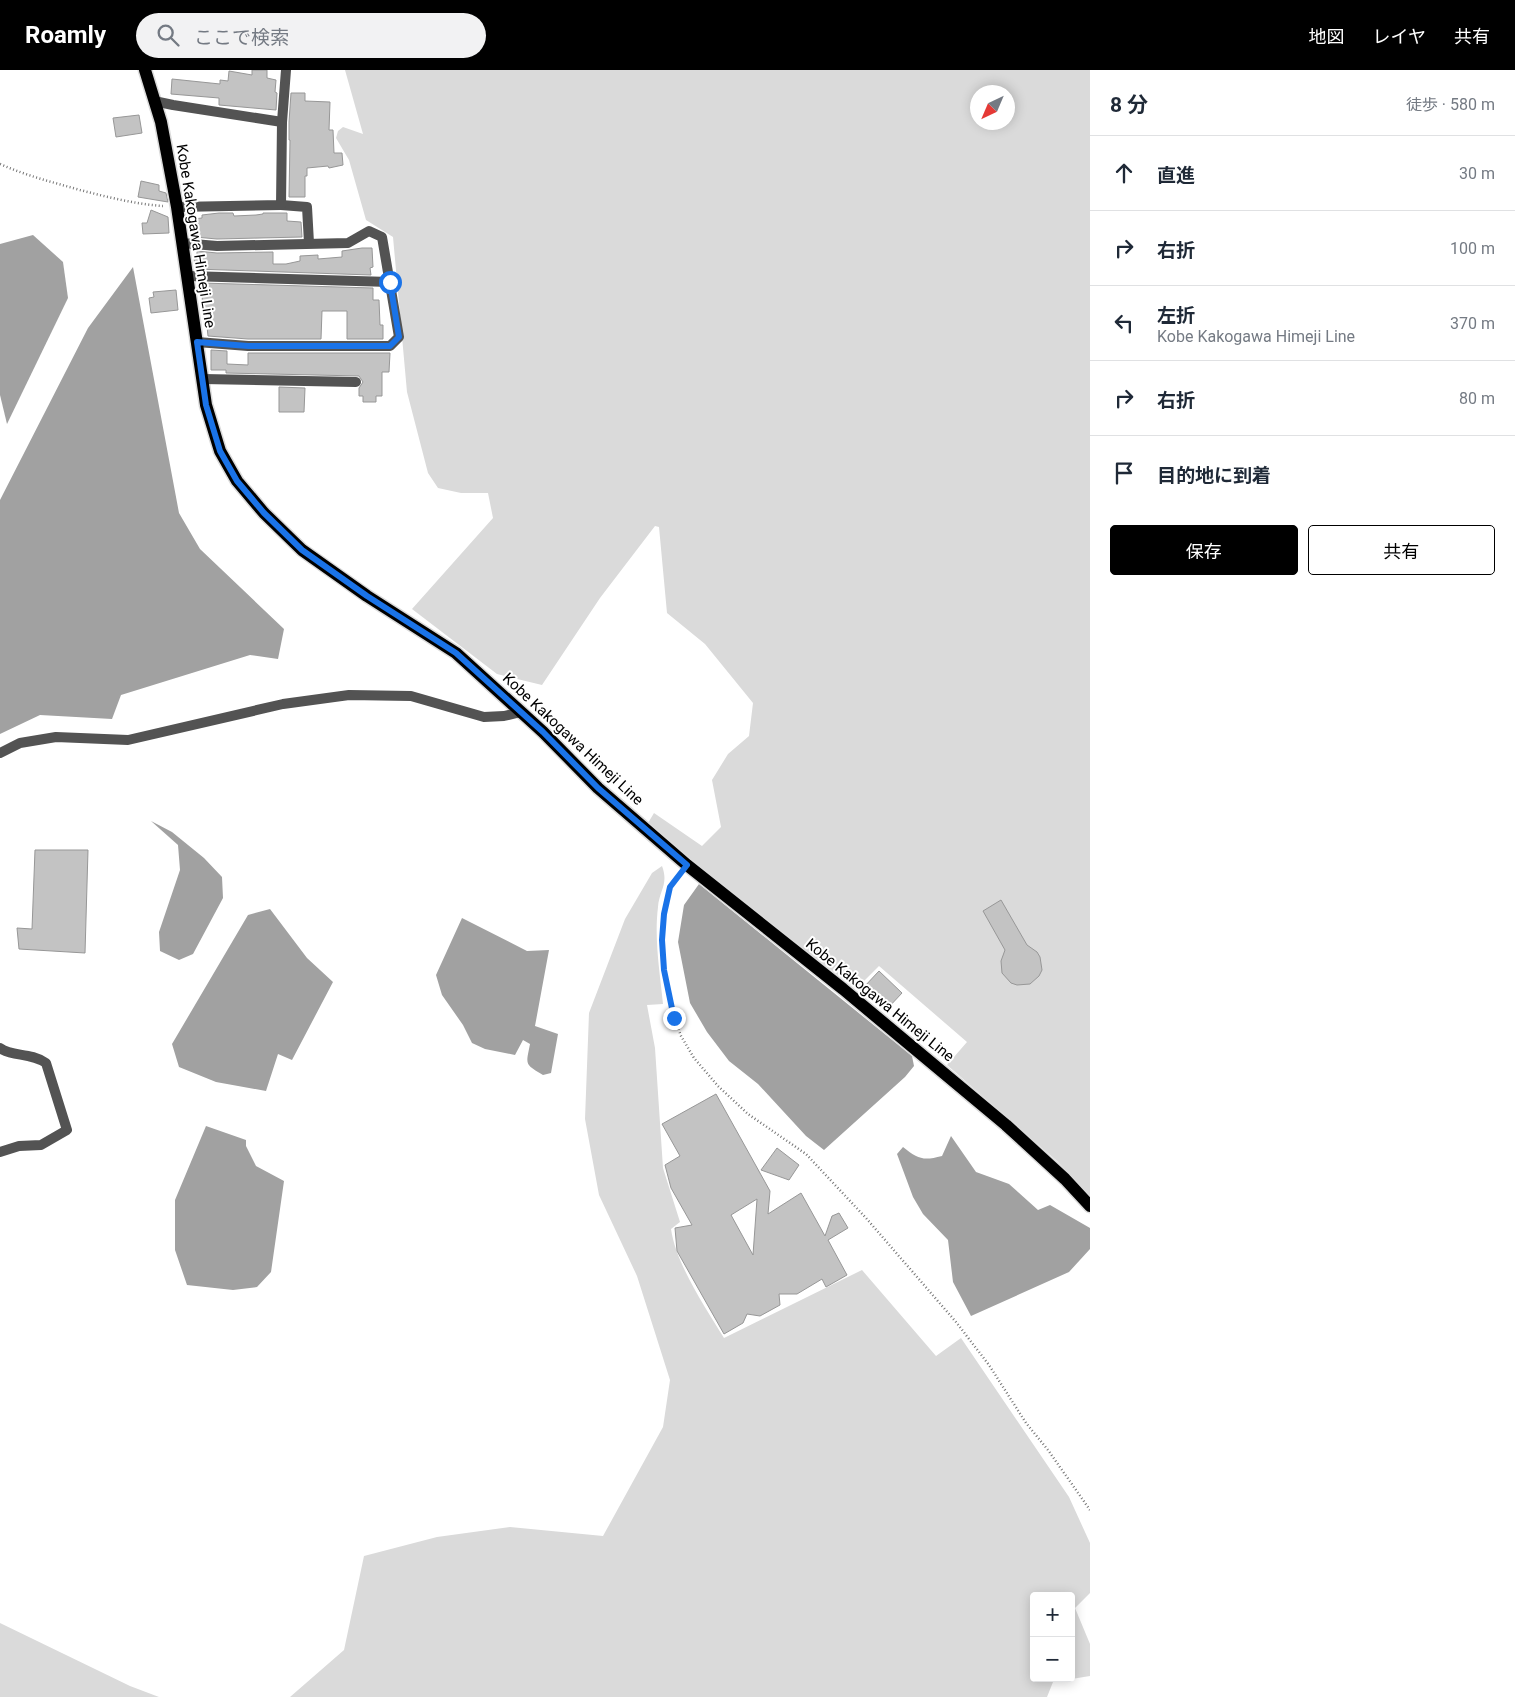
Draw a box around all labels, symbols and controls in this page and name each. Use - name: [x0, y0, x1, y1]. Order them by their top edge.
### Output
- search box: [136, 13, 486, 58]
- text: Roamly: [25, 21, 106, 49]
- icon: search: [154, 21, 182, 49]
- text: ここで検索: [194, 26, 289, 49]
- text: 地図: [1309, 26, 1345, 47]
- text: レイヤ: [1373, 26, 1426, 47]
- text: 共有: [1454, 26, 1490, 47]
- north arrow: [970, 85, 1015, 130]
- text: 8 分: [1110, 93, 1148, 117]
- text: 徒歩 · 580 m: [1406, 95, 1495, 114]
- street label: Kobe Kakogawa Himeji Line: [173, 143, 219, 329]
- icon: ahead: [1110, 159, 1138, 187]
- text: 直進: [1157, 164, 1195, 187]
- text: 30 m: [1459, 164, 1495, 183]
- icon: right: [1110, 234, 1138, 262]
- text: 右折: [1157, 239, 1195, 262]
- text: 100 m: [1450, 239, 1495, 258]
- route start: [379, 271, 402, 294]
- text: 左折: [1157, 304, 1195, 327]
- icon: left: [1110, 309, 1138, 337]
- text: 370 m: [1450, 314, 1495, 333]
- text: Kobe Kakogawa Himeji Line: [1157, 327, 1355, 346]
- icon: right: [1110, 384, 1138, 412]
- text: 右折: [1157, 389, 1195, 412]
- text: 80 m: [1459, 389, 1495, 408]
- icon: arrive: [1110, 459, 1138, 487]
- text: 目的地に到着: [1157, 464, 1271, 487]
- button: 保存: [1110, 525, 1298, 575]
- button: 共有: [1308, 525, 1495, 575]
- street label: Kobe Kakogawa Himeji Line: [499, 669, 647, 809]
- street label: Kobe Kakogawa Himeji Line: [802, 935, 958, 1065]
- route end: [663, 1007, 686, 1030]
- map controls: [1030, 1592, 1075, 1682]
- button: +: [1030, 1592, 1075, 1637]
- button: −: [1030, 1637, 1075, 1682]

